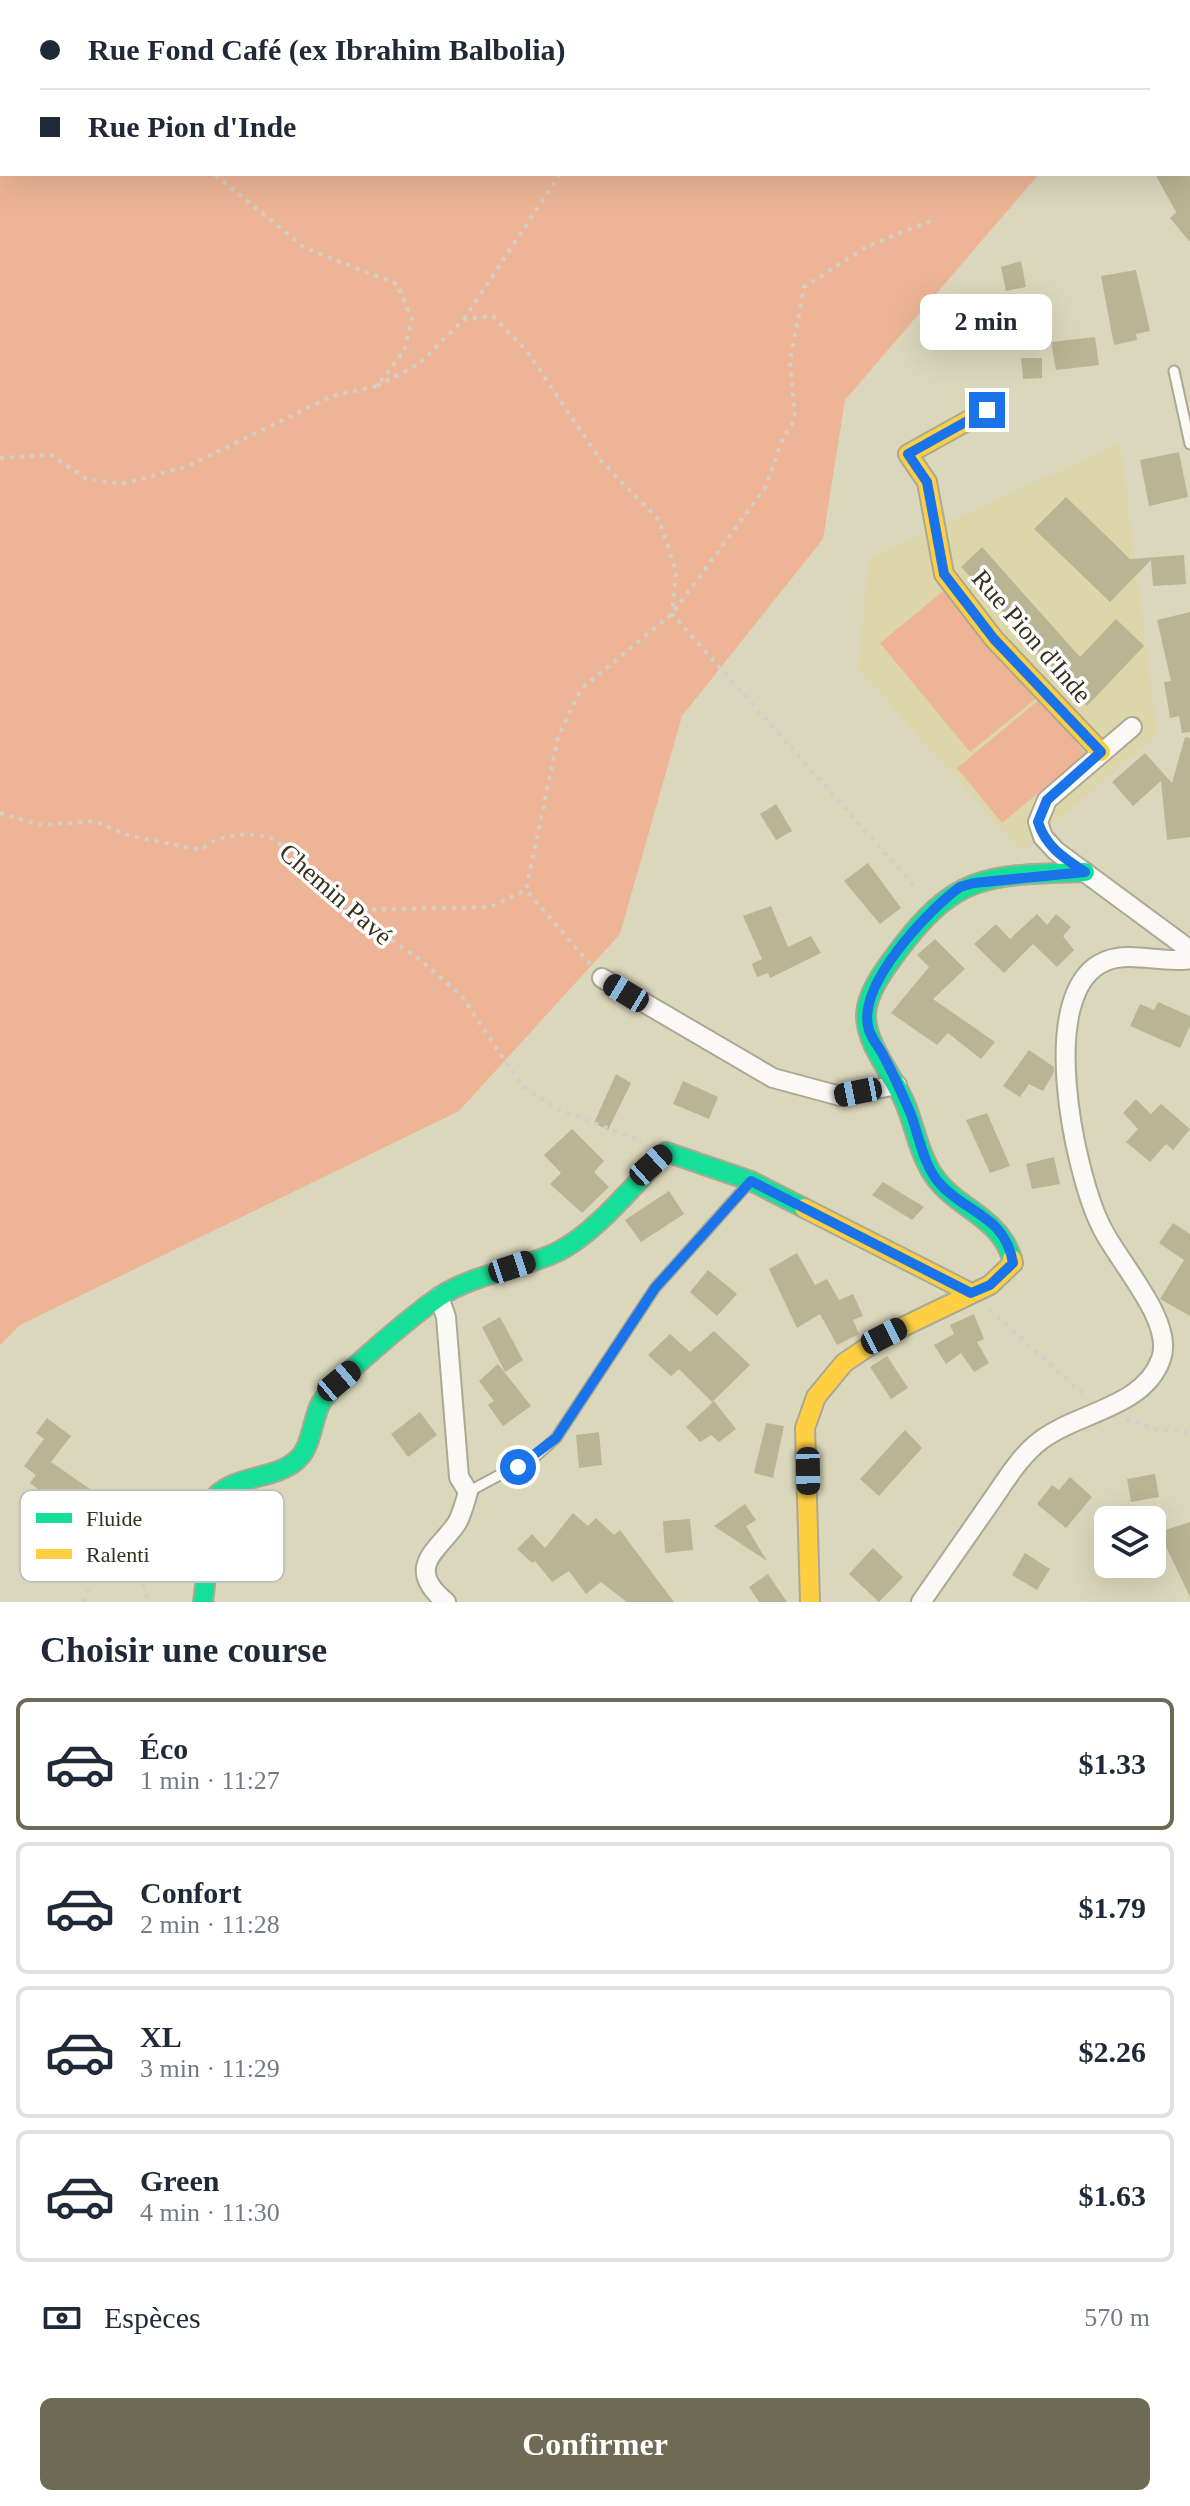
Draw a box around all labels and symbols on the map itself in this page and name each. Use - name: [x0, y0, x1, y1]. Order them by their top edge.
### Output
- callout: 2 min: [921, 294, 1053, 350]
- route end: [969, 392, 1005, 428]
- street label: Rue Pion d'Inde: [966, 564, 1097, 709]
- street label: Chemin Pavé: [274, 838, 398, 951]
- car: [599, 970, 653, 1016]
- car: [832, 1076, 884, 1108]
- car: [625, 1140, 677, 1190]
- car: [485, 1248, 539, 1286]
- car: [857, 1314, 911, 1358]
- car: [313, 1356, 365, 1406]
- car: [796, 1447, 820, 1495]
- route start: [500, 1449, 536, 1485]
- legend: [20, 1490, 284, 1582]
- text: Fluide: [86, 1506, 142, 1531]
- text: Ralenti: [86, 1542, 150, 1567]

